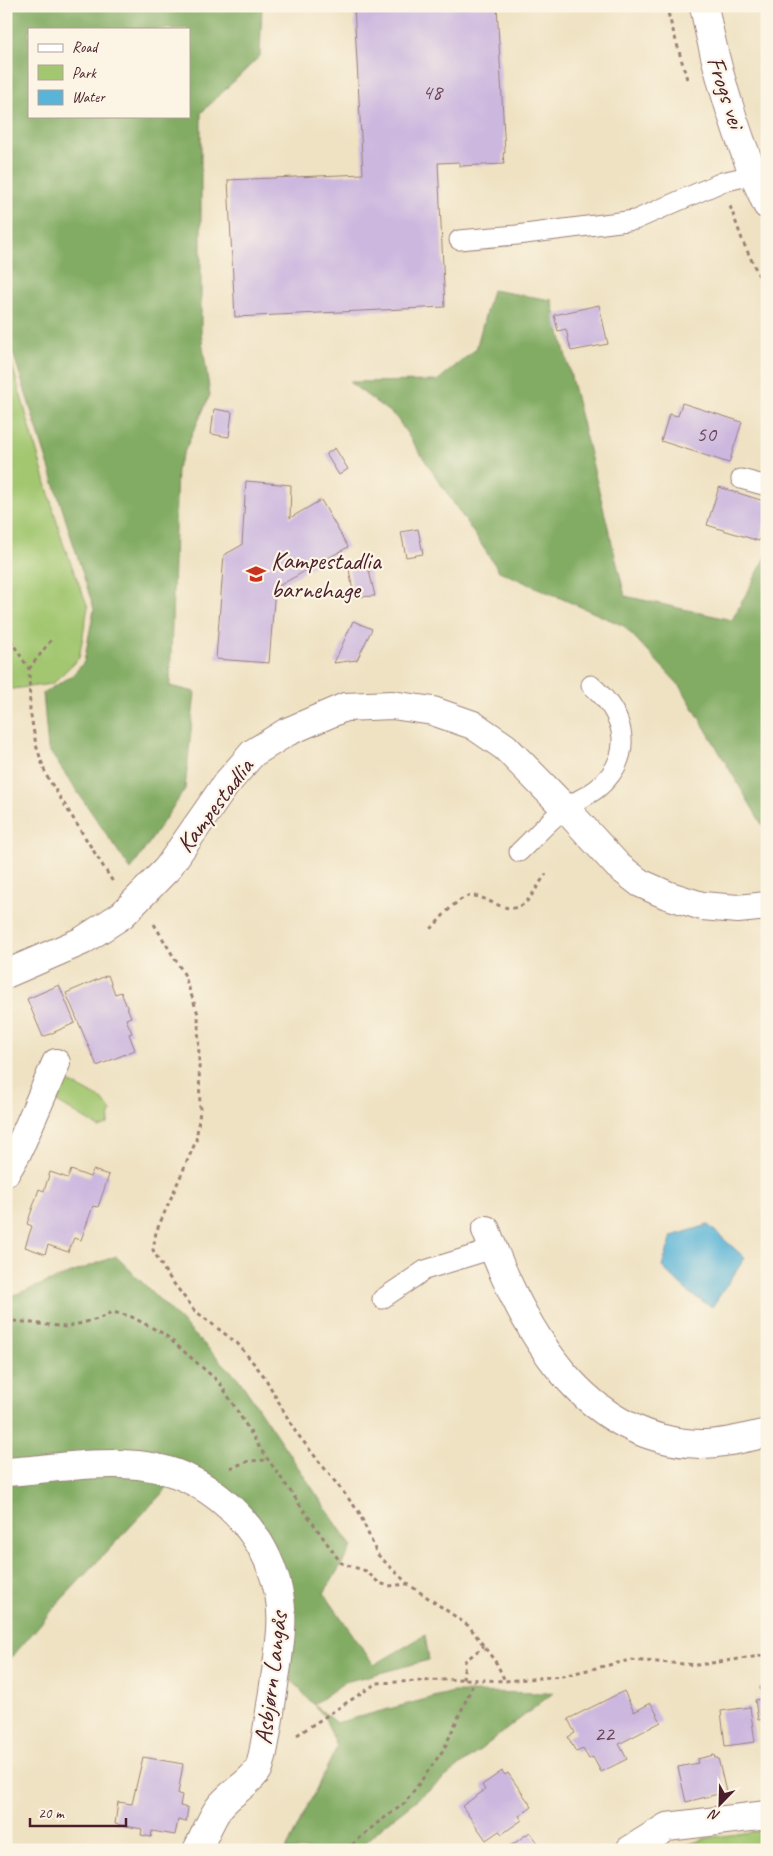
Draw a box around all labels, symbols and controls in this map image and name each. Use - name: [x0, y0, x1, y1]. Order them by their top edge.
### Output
- legend: [28, 28, 190, 118]
- text: Road: [72, 38, 99, 57]
- street label: Frogs vei: [699, 52, 754, 135]
- text: Park: [72, 64, 97, 83]
- house number: 48: [422, 78, 444, 106]
- text: Water: [72, 88, 106, 107]
- house number: 50: [696, 420, 718, 448]
- place label: Kampestadlia barnehage: [271, 545, 383, 606]
- school or university icon: Kampestadlia barnehage: [245, 563, 267, 585]
- street label: Kampestadlia: [169, 751, 262, 859]
- street label: Asbjørn Langås: [247, 1608, 295, 1746]
- house number: 22: [594, 1720, 616, 1748]
- north arrow: [696, 1778, 746, 1828]
- scale bar: [30, 1796, 126, 1828]
- text: 20 m: [38, 1804, 65, 1823]
- text: N: [706, 1805, 722, 1825]

